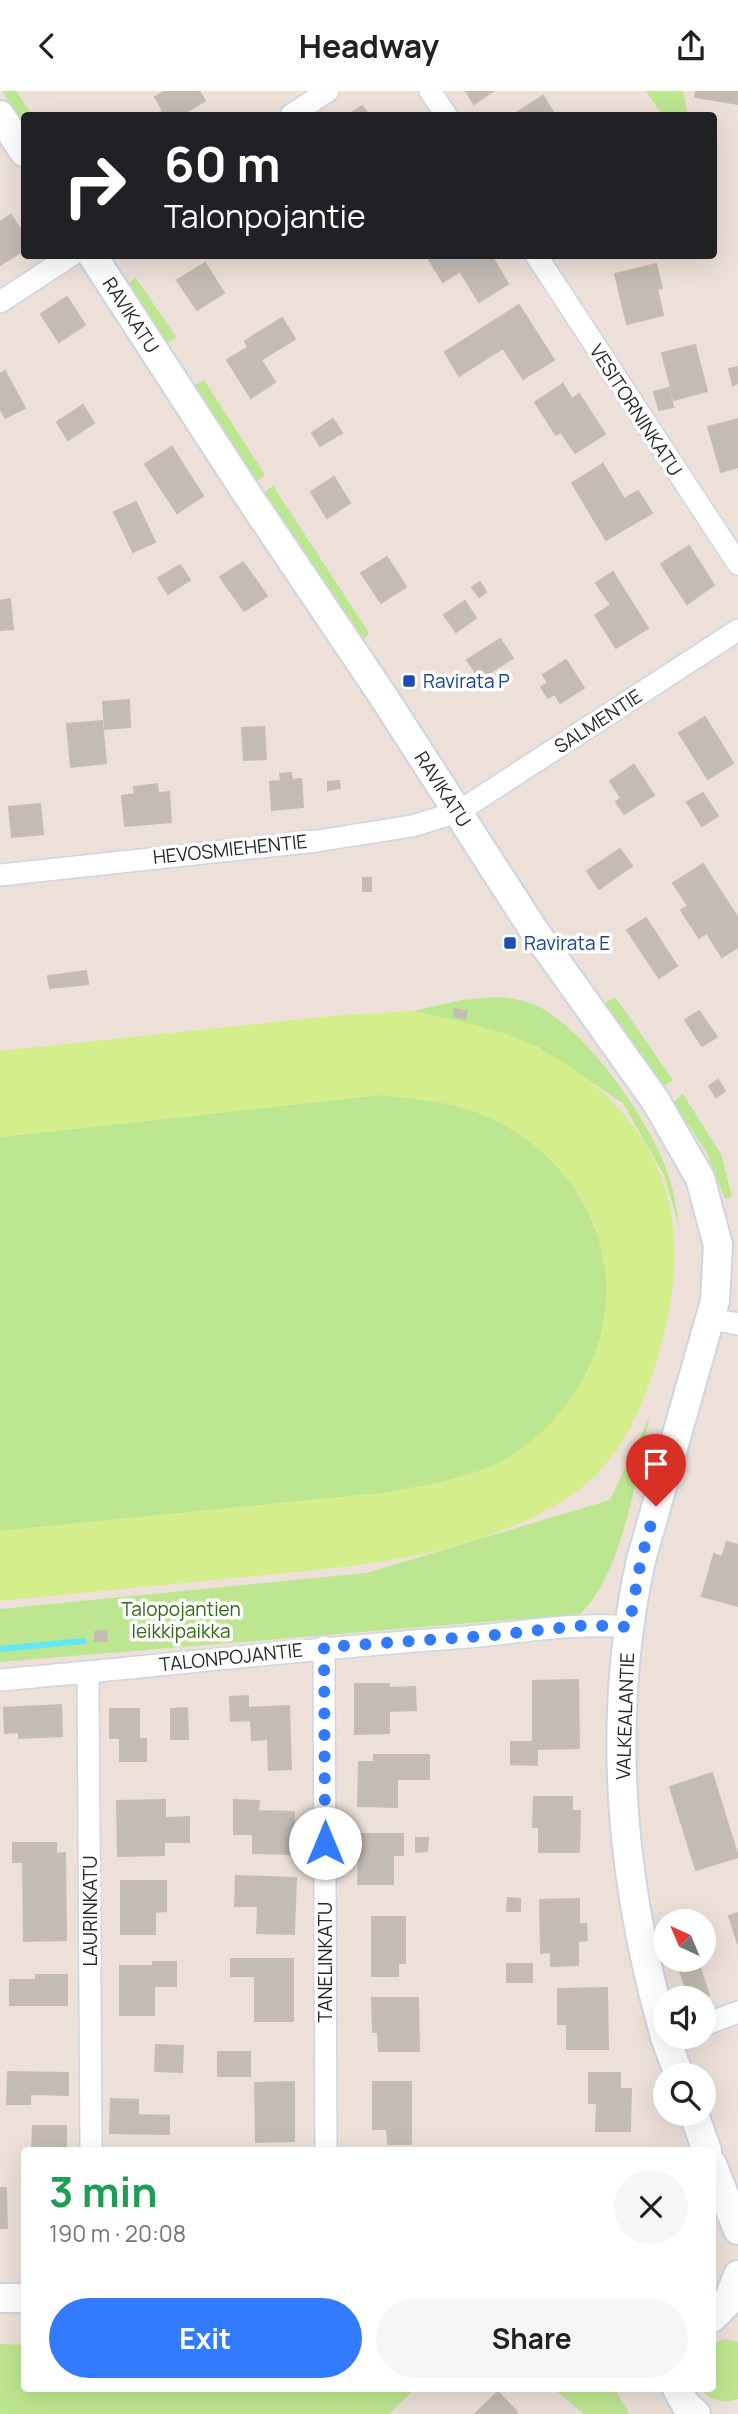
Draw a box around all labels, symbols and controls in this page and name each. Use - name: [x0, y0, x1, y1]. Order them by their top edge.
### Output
- text: Headway: [299, 24, 439, 68]
- icon: back: [28, 27, 66, 65]
- icon: share: [672, 27, 710, 65]
- text: 60 m: [164, 130, 281, 197]
- icon: right: [49, 140, 140, 231]
- text: Talonpojantie: [164, 194, 366, 238]
- street label: RAVIKATU: [97, 272, 165, 358]
- street label: VESITORNINKATU: [584, 339, 688, 481]
- place label: Ravirata P: [423, 668, 510, 694]
- marker: Ravirata P: [401, 673, 417, 689]
- street label: SALMENTIE: [549, 683, 647, 759]
- street label: RAVIKATU: [409, 746, 477, 832]
- street label: HEVOSMIEHENTIE: [152, 828, 308, 870]
- place label: Ravirata E: [524, 930, 610, 956]
- marker: Ravirata E: [502, 935, 518, 951]
- pin: [626, 1434, 686, 1506]
- icon: arrive: [637, 1445, 675, 1483]
- park label: Talopojantien leikkipaikka: [121, 1596, 241, 1644]
- street label: TALONPOJANTIE: [158, 1637, 304, 1677]
- street label: VALKEALANTIE: [610, 1652, 640, 1780]
- position arrow: [288, 1806, 362, 1880]
- street label: LAURINKATU: [77, 1856, 103, 1966]
- street label: TANELINKATU: [312, 1902, 338, 2022]
- north arrow: [653, 1909, 716, 1972]
- map controls: [653, 1909, 716, 2126]
- button: sound: [653, 1986, 716, 2049]
- button: search: [653, 2063, 716, 2126]
- text: 3 min: [49, 2162, 158, 2220]
- button: close: [614, 2170, 688, 2244]
- text: 190 m · 20:08: [49, 2217, 186, 2249]
- button: Exit: [49, 2298, 362, 2378]
- button: Share: [376, 2298, 688, 2378]

